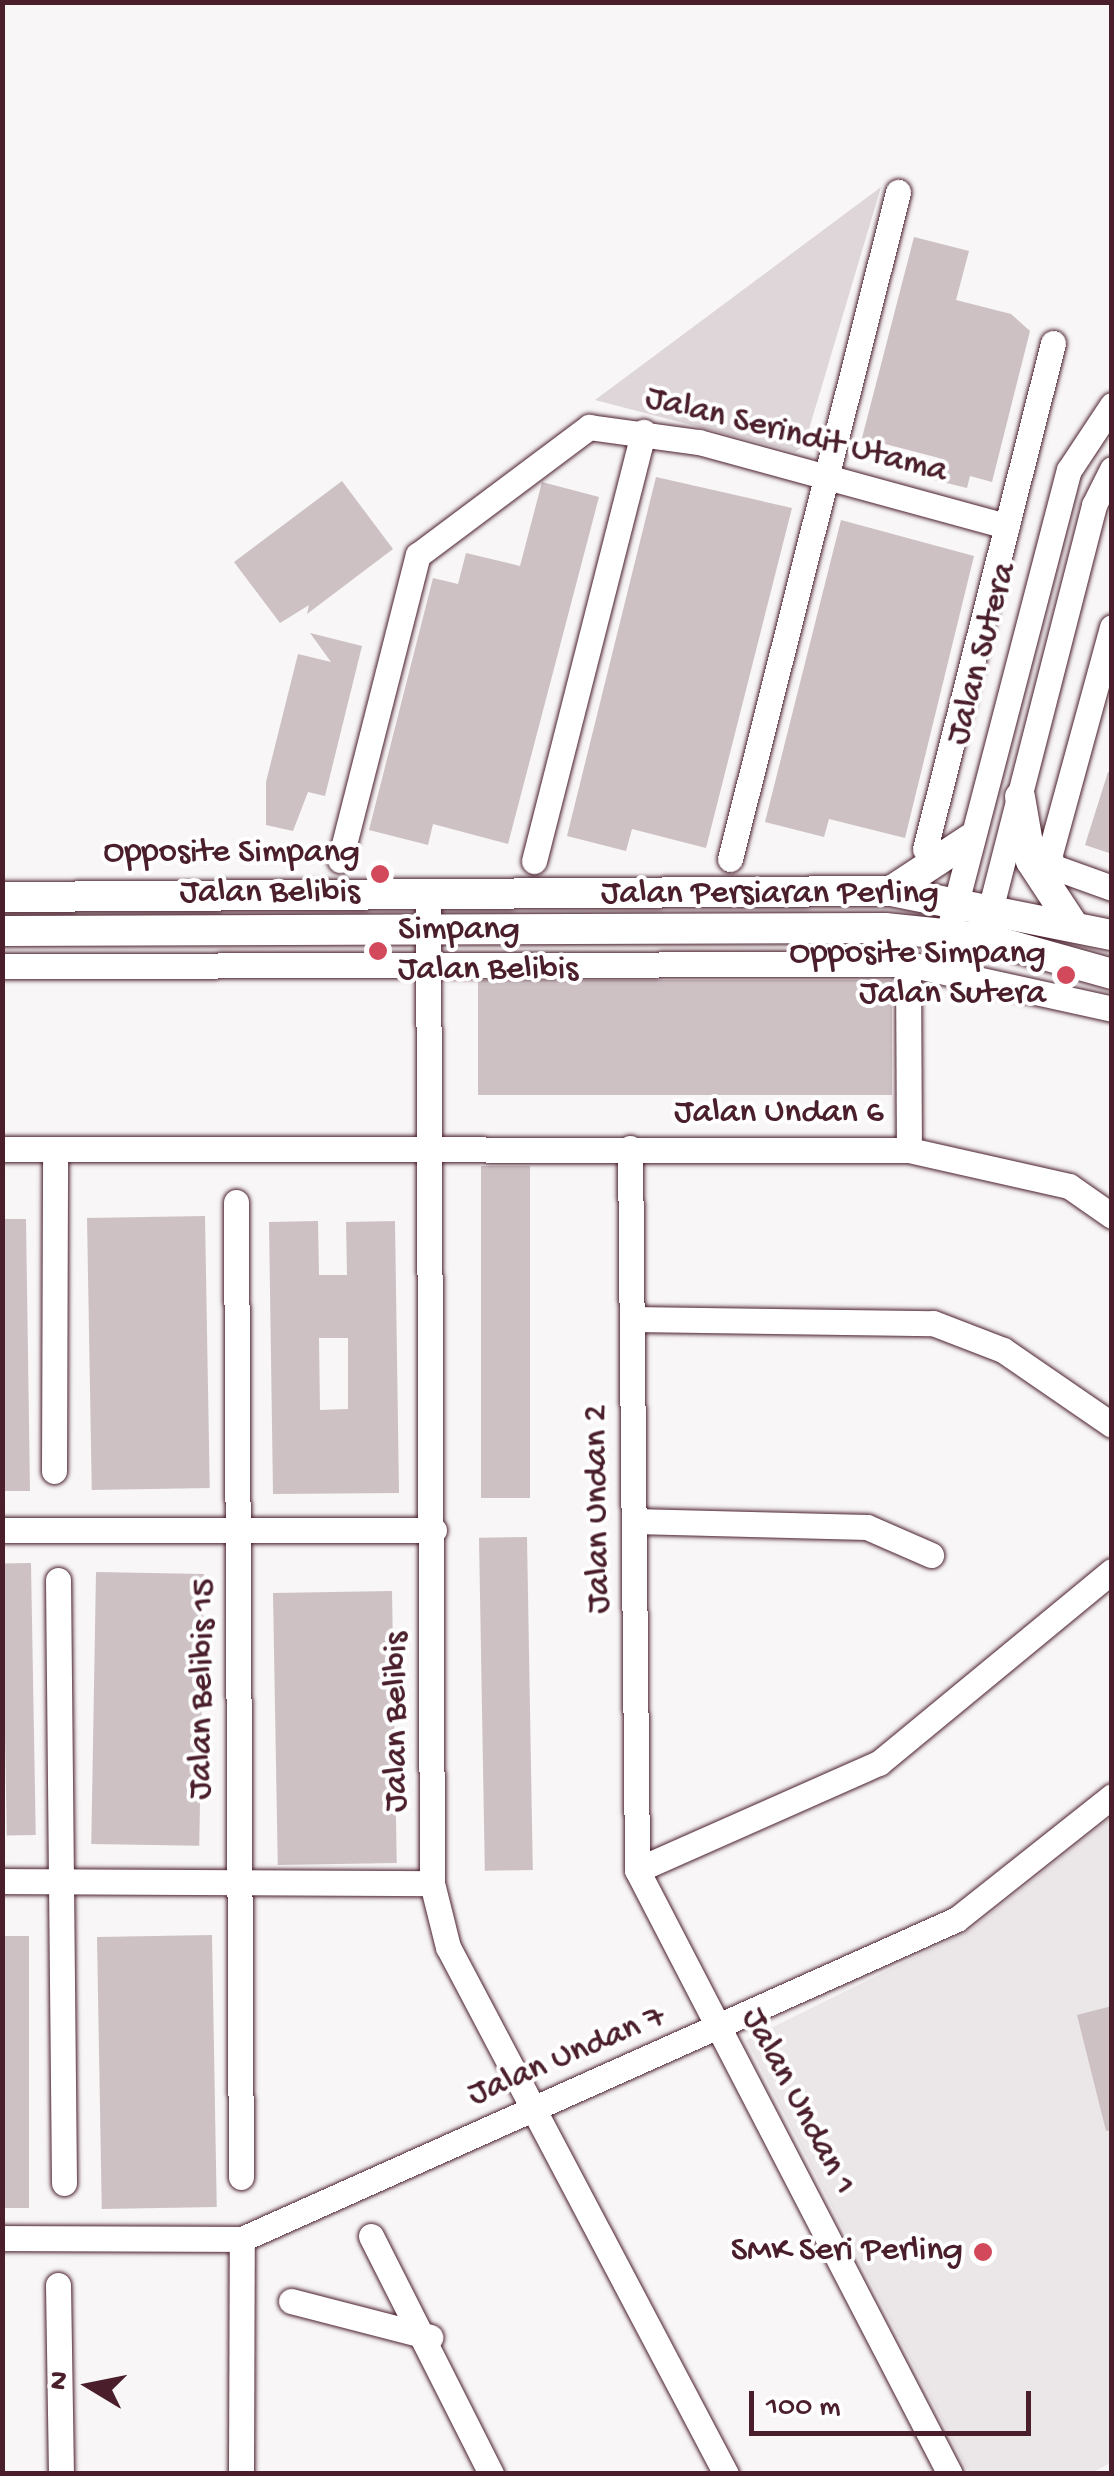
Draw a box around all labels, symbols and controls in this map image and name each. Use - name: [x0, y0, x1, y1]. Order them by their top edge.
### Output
- street label: Jalan Serindit Utama: [641, 378, 951, 494]
- street label: Jalan Sutera: [939, 558, 1027, 750]
- place label: Opposite Simpang Jalan Belibis: [103, 833, 360, 915]
- marker: Opposite Simpang Jalan Belibis: [369, 863, 391, 885]
- street label: Jalan Persiaran Perling: [601, 874, 939, 916]
- place label: Simpang Jalan Belibis: [398, 910, 578, 992]
- place label: Opposite Simpang Jalan Sutera: [789, 934, 1046, 1016]
- marker: Simpang Jalan Belibis: [367, 940, 389, 962]
- marker: Opposite Simpang Jalan Sutera: [1055, 964, 1077, 986]
- street label: Jalan Undan 6: [674, 1093, 884, 1135]
- street label: Jalan Undan 2: [576, 1404, 622, 1614]
- street label: Jalan Belibis 15: [181, 1578, 227, 1800]
- street label: Jalan Belibis: [377, 1632, 419, 1812]
- street label: Jalan Undan 7: [462, 1997, 672, 2117]
- street label: Jalan Undan 1: [730, 2001, 864, 2203]
- place label: SMK Seri Perling: [731, 2231, 963, 2273]
- marker: SMK Seri Perling: [972, 2241, 994, 2263]
- north arrow: [40, 2336, 140, 2436]
- text: N: [42, 2369, 78, 2393]
- scale bar: [754, 2371, 1036, 2433]
- text: 100 m: [766, 2391, 841, 2426]

